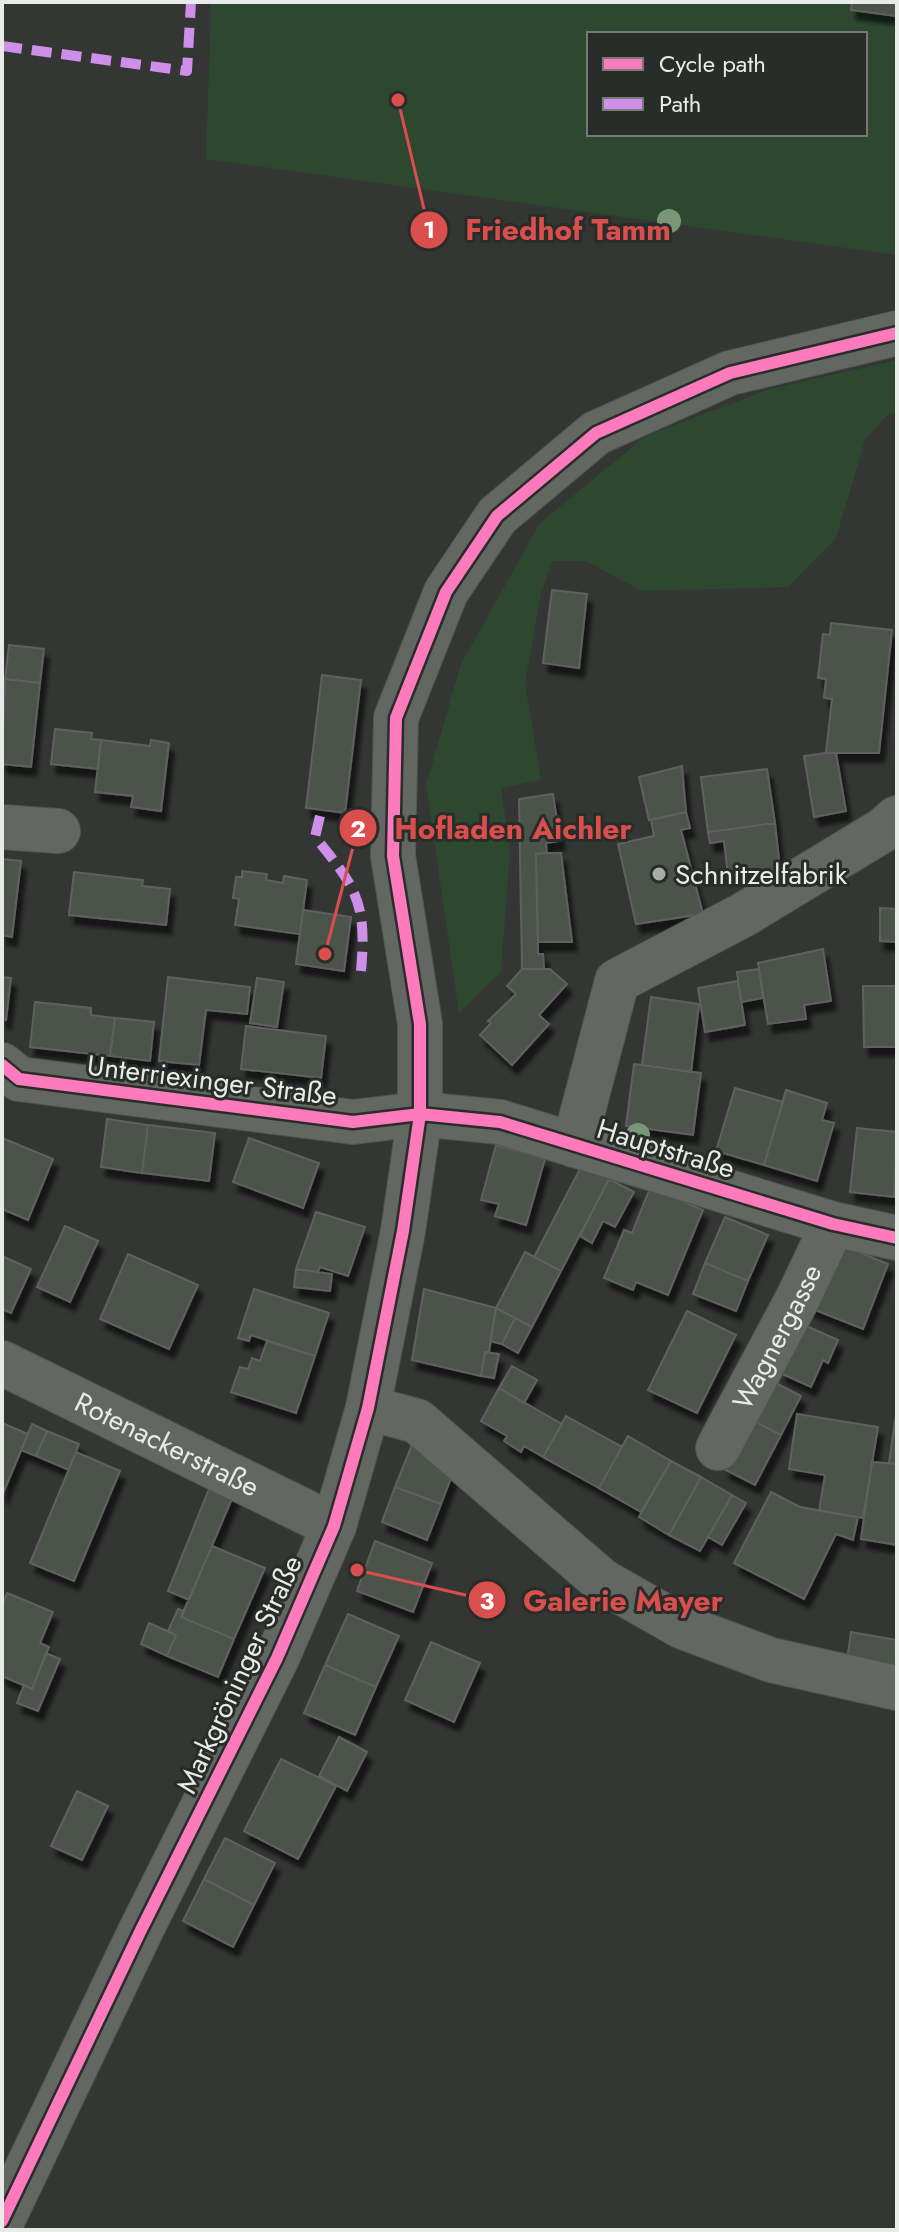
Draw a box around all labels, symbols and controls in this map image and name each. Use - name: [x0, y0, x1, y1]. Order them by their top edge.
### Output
- legend: [587, 32, 867, 136]
- text: Cycle path: [659, 46, 766, 81]
- text: Path: [659, 86, 701, 121]
- callout: Friedhof Tamm: [409, 203, 687, 257]
- text: Friedhof Tamm: [465, 208, 671, 251]
- text: 1: [423, 212, 435, 247]
- callout: Hofladen Aichler: [338, 801, 647, 855]
- text: Hofladen Aichler: [394, 807, 632, 850]
- text: 2: [350, 811, 366, 846]
- place label: Schnitzelfabrik: [675, 854, 848, 895]
- marker: Schnitzelfabrik: [650, 865, 668, 883]
- street label: Unterriexinger Straße: [85, 1045, 339, 1116]
- street label: Hauptstraße: [592, 1108, 740, 1189]
- street label: Wagnergasse: [722, 1257, 832, 1417]
- street label: Rotenackerstraße: [68, 1382, 266, 1507]
- street label: Markgröninger Straße: [166, 1548, 313, 1800]
- callout: Galerie Mayer: [467, 1573, 739, 1627]
- text: Galerie Mayer: [523, 1579, 724, 1622]
- text: 3: [480, 1583, 495, 1618]

